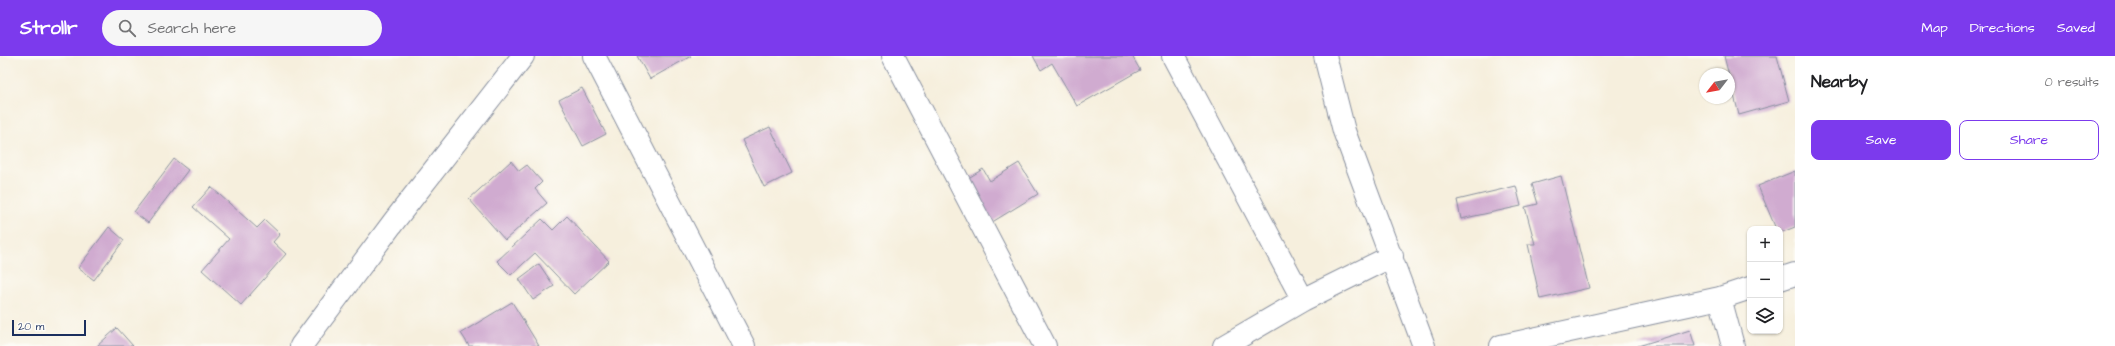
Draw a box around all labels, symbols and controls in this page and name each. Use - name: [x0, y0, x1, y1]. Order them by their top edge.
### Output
- search box: [102, 10, 382, 46]
- text: Strollr: [20, 15, 78, 42]
- icon: search: [116, 17, 138, 39]
- text: Search here: [148, 18, 236, 39]
- text: Map: [1921, 18, 1948, 38]
- text: Directions: [1970, 18, 2035, 38]
- text: Saved: [2057, 18, 2095, 38]
- north arrow: [1699, 68, 1735, 104]
- text: Nearby: [1811, 70, 1868, 94]
- text: 0 results: [2044, 73, 2099, 91]
- button: Save: [1811, 120, 1951, 160]
- button: Share: [1959, 120, 2099, 160]
- map controls: [1747, 226, 1783, 334]
- button: +: [1747, 226, 1783, 262]
- button: −: [1747, 262, 1783, 298]
- button: layers: [1747, 298, 1783, 334]
- scale bar: [12, 318, 86, 337]
- text: 20 m: [18, 319, 44, 334]

